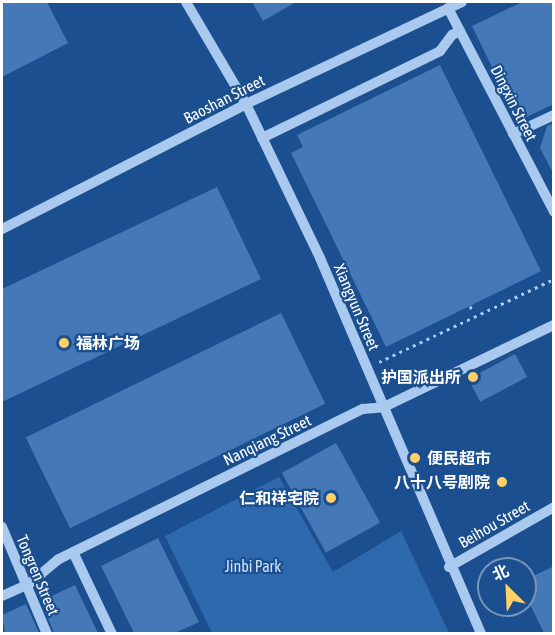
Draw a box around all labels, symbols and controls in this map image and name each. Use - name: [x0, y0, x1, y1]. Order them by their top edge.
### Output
- street label: Dingxin Street: [487, 62, 541, 144]
- street label: Baoshan Street: [180, 70, 268, 128]
- street label: Xiangyun Street: [330, 261, 384, 353]
- place label: 福林广场: [76, 333, 140, 353]
- marker: 福林广场: [57, 336, 71, 350]
- place label: 护国派出所: [381, 367, 461, 387]
- marker: 护国派出所: [466, 370, 480, 384]
- street label: Nanqiang Street: [220, 410, 314, 470]
- place label: 便民超市: [427, 448, 491, 468]
- marker: 便民超市: [408, 451, 422, 465]
- place label: 八十八号剧院: [394, 472, 490, 492]
- marker: 八十八号剧院: [495, 475, 509, 489]
- place label: 仁和祥宅院: [239, 488, 319, 508]
- marker: 仁和祥宅院: [324, 491, 338, 505]
- street label: Beihou Street: [455, 496, 533, 552]
- street label: Tongren Street: [13, 532, 63, 618]
- park label: Jinbi Park: [225, 556, 281, 576]
- north arrow: [477, 557, 537, 617]
- text: 北: [490, 561, 511, 584]

